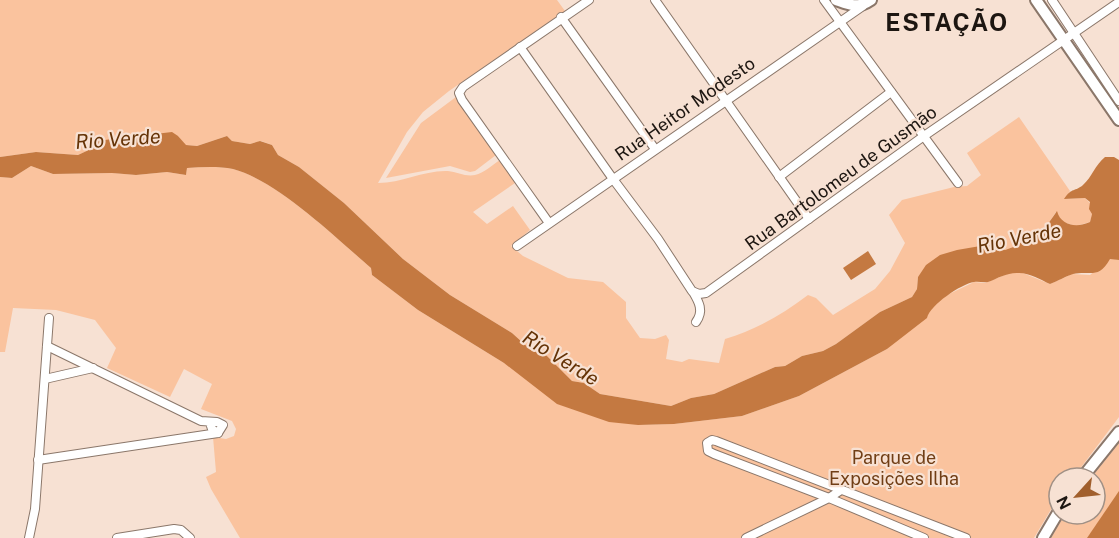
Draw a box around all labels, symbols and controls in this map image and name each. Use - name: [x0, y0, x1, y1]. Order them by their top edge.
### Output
- district label: ESTAÇÃO: [885, 7, 1009, 37]
- street label: Rua Heitor Modesto: [611, 52, 759, 165]
- street label: Rua Bartolomeu de Gusmão: [741, 101, 941, 254]
- water label: Rio Verde: [75, 124, 162, 154]
- water label: Rio Verde: [975, 218, 1063, 258]
- water label: Rio Verde: [518, 325, 604, 391]
- park label: Parque de Exposições Ilha: [829, 447, 959, 489]
- north arrow: [1047, 466, 1107, 526]
- text: N: [1053, 493, 1075, 512]

